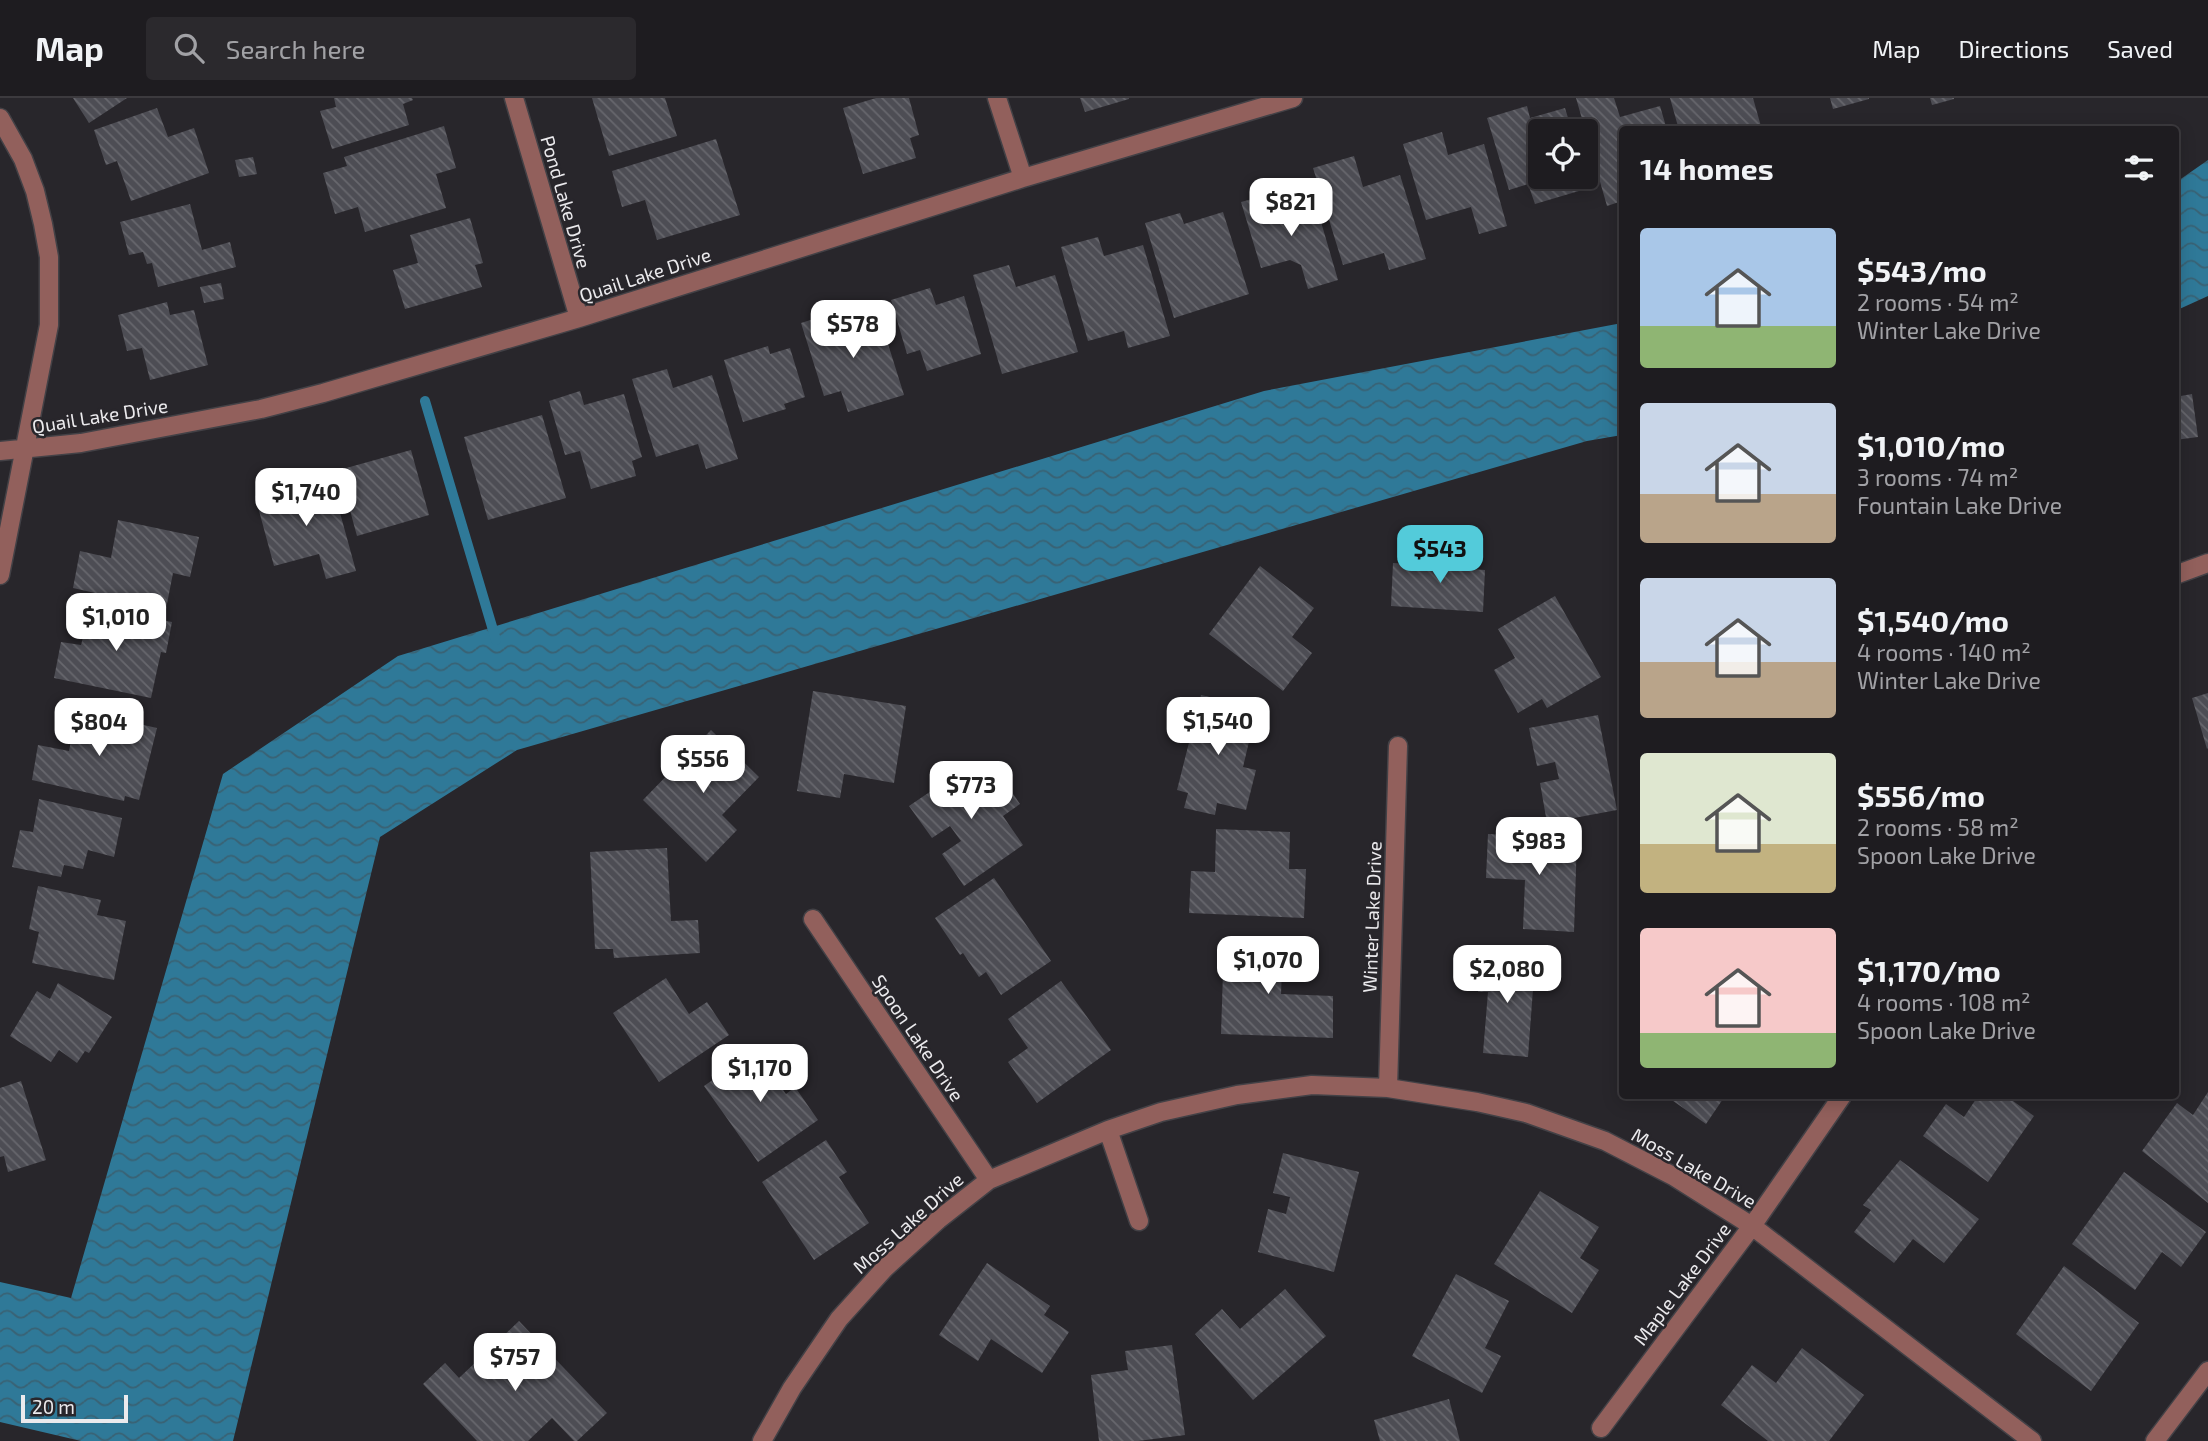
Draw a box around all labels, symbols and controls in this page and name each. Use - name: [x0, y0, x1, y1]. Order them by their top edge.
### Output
- search box: [146, 17, 636, 80]
- text: Map: [35, 28, 104, 68]
- icon: search: [170, 29, 208, 67]
- text: Search here: [226, 33, 365, 64]
- text: Map: [1872, 34, 1920, 63]
- text: Directions: [1958, 34, 2069, 63]
- text: Saved: [2107, 34, 2173, 63]
- map controls: [1528, 119, 1598, 189]
- button: locate: [1528, 119, 1598, 189]
- street label: Pond Lake Drive: [537, 133, 596, 271]
- icon: filters: [2120, 149, 2158, 187]
- text: 14 homes: [1640, 150, 1774, 186]
- pin: $821: [1250, 178, 1332, 238]
- text: $821: [1266, 187, 1316, 215]
- street label: Quail Lake Drive: [576, 242, 714, 307]
- text: $543/mo: [1857, 252, 1987, 288]
- icon: home: [1696, 256, 1780, 340]
- text: 2 rooms · 54 m²: [1857, 288, 2019, 316]
- pin: $578: [812, 300, 894, 360]
- text: $578: [827, 309, 879, 337]
- text: Winter Lake Drive: [1857, 316, 2041, 344]
- street label: Quail Lake Drive: [30, 393, 169, 438]
- text: $1,010/mo: [1857, 427, 2005, 463]
- icon: home: [1696, 431, 1780, 515]
- text: 3 rooms · 74 m²: [1857, 463, 2018, 491]
- pin: $1,740: [249, 468, 363, 528]
- text: $1,740: [271, 477, 341, 505]
- text: Fountain Lake Drive: [1857, 491, 2062, 519]
- pin: $543: [1399, 526, 1481, 585]
- text: $543: [1413, 534, 1467, 562]
- pin: $1,010: [59, 594, 173, 653]
- text: $1,010: [82, 602, 150, 630]
- text: $1,540/mo: [1857, 602, 2009, 638]
- icon: home: [1696, 606, 1780, 690]
- text: 4 rooms · 140 m²: [1857, 638, 2031, 666]
- text: Winter Lake Drive: [1857, 666, 2041, 694]
- pin: $804: [58, 698, 140, 758]
- pin: $1,540: [1161, 698, 1275, 757]
- text: $1,540: [1183, 706, 1253, 734]
- text: $804: [71, 707, 127, 735]
- pin: $556: [662, 736, 744, 795]
- text: $556: [677, 744, 729, 772]
- pin: $773: [930, 762, 1012, 821]
- text: $773: [946, 770, 996, 798]
- text: $556/mo: [1857, 777, 1985, 813]
- icon: home: [1696, 781, 1780, 865]
- text: 2 rooms · 58 m²: [1857, 813, 2019, 841]
- pin: $983: [1498, 818, 1580, 877]
- text: $983: [1512, 826, 1566, 854]
- street label: Winter Lake Drive: [1357, 841, 1386, 993]
- text: Spoon Lake Drive: [1857, 841, 2036, 869]
- pin: $1,070: [1211, 936, 1325, 996]
- text: $1,070: [1233, 945, 1303, 973]
- pin: $2,080: [1450, 946, 1564, 1005]
- text: $1,170/mo: [1857, 952, 2001, 988]
- text: $2,080: [1469, 954, 1545, 982]
- icon: home: [1696, 956, 1780, 1040]
- street label: Spoon Lake Drive: [868, 970, 969, 1105]
- text: 4 rooms · 108 m²: [1857, 988, 2031, 1016]
- text: Spoon Lake Drive: [1857, 1016, 2036, 1044]
- pin: $1,170: [703, 1044, 817, 1104]
- text: $1,170: [728, 1053, 792, 1081]
- street label: Moss Lake Drive: [1628, 1123, 1761, 1213]
- street label: Moss Lake Drive: [848, 1167, 967, 1278]
- street label: Maple Lake Drive: [1628, 1218, 1735, 1349]
- pin: $757: [474, 1334, 556, 1393]
- text: $757: [490, 1342, 540, 1370]
- scale bar: [21, 1392, 128, 1424]
- text: 20 m: [32, 1395, 75, 1418]

